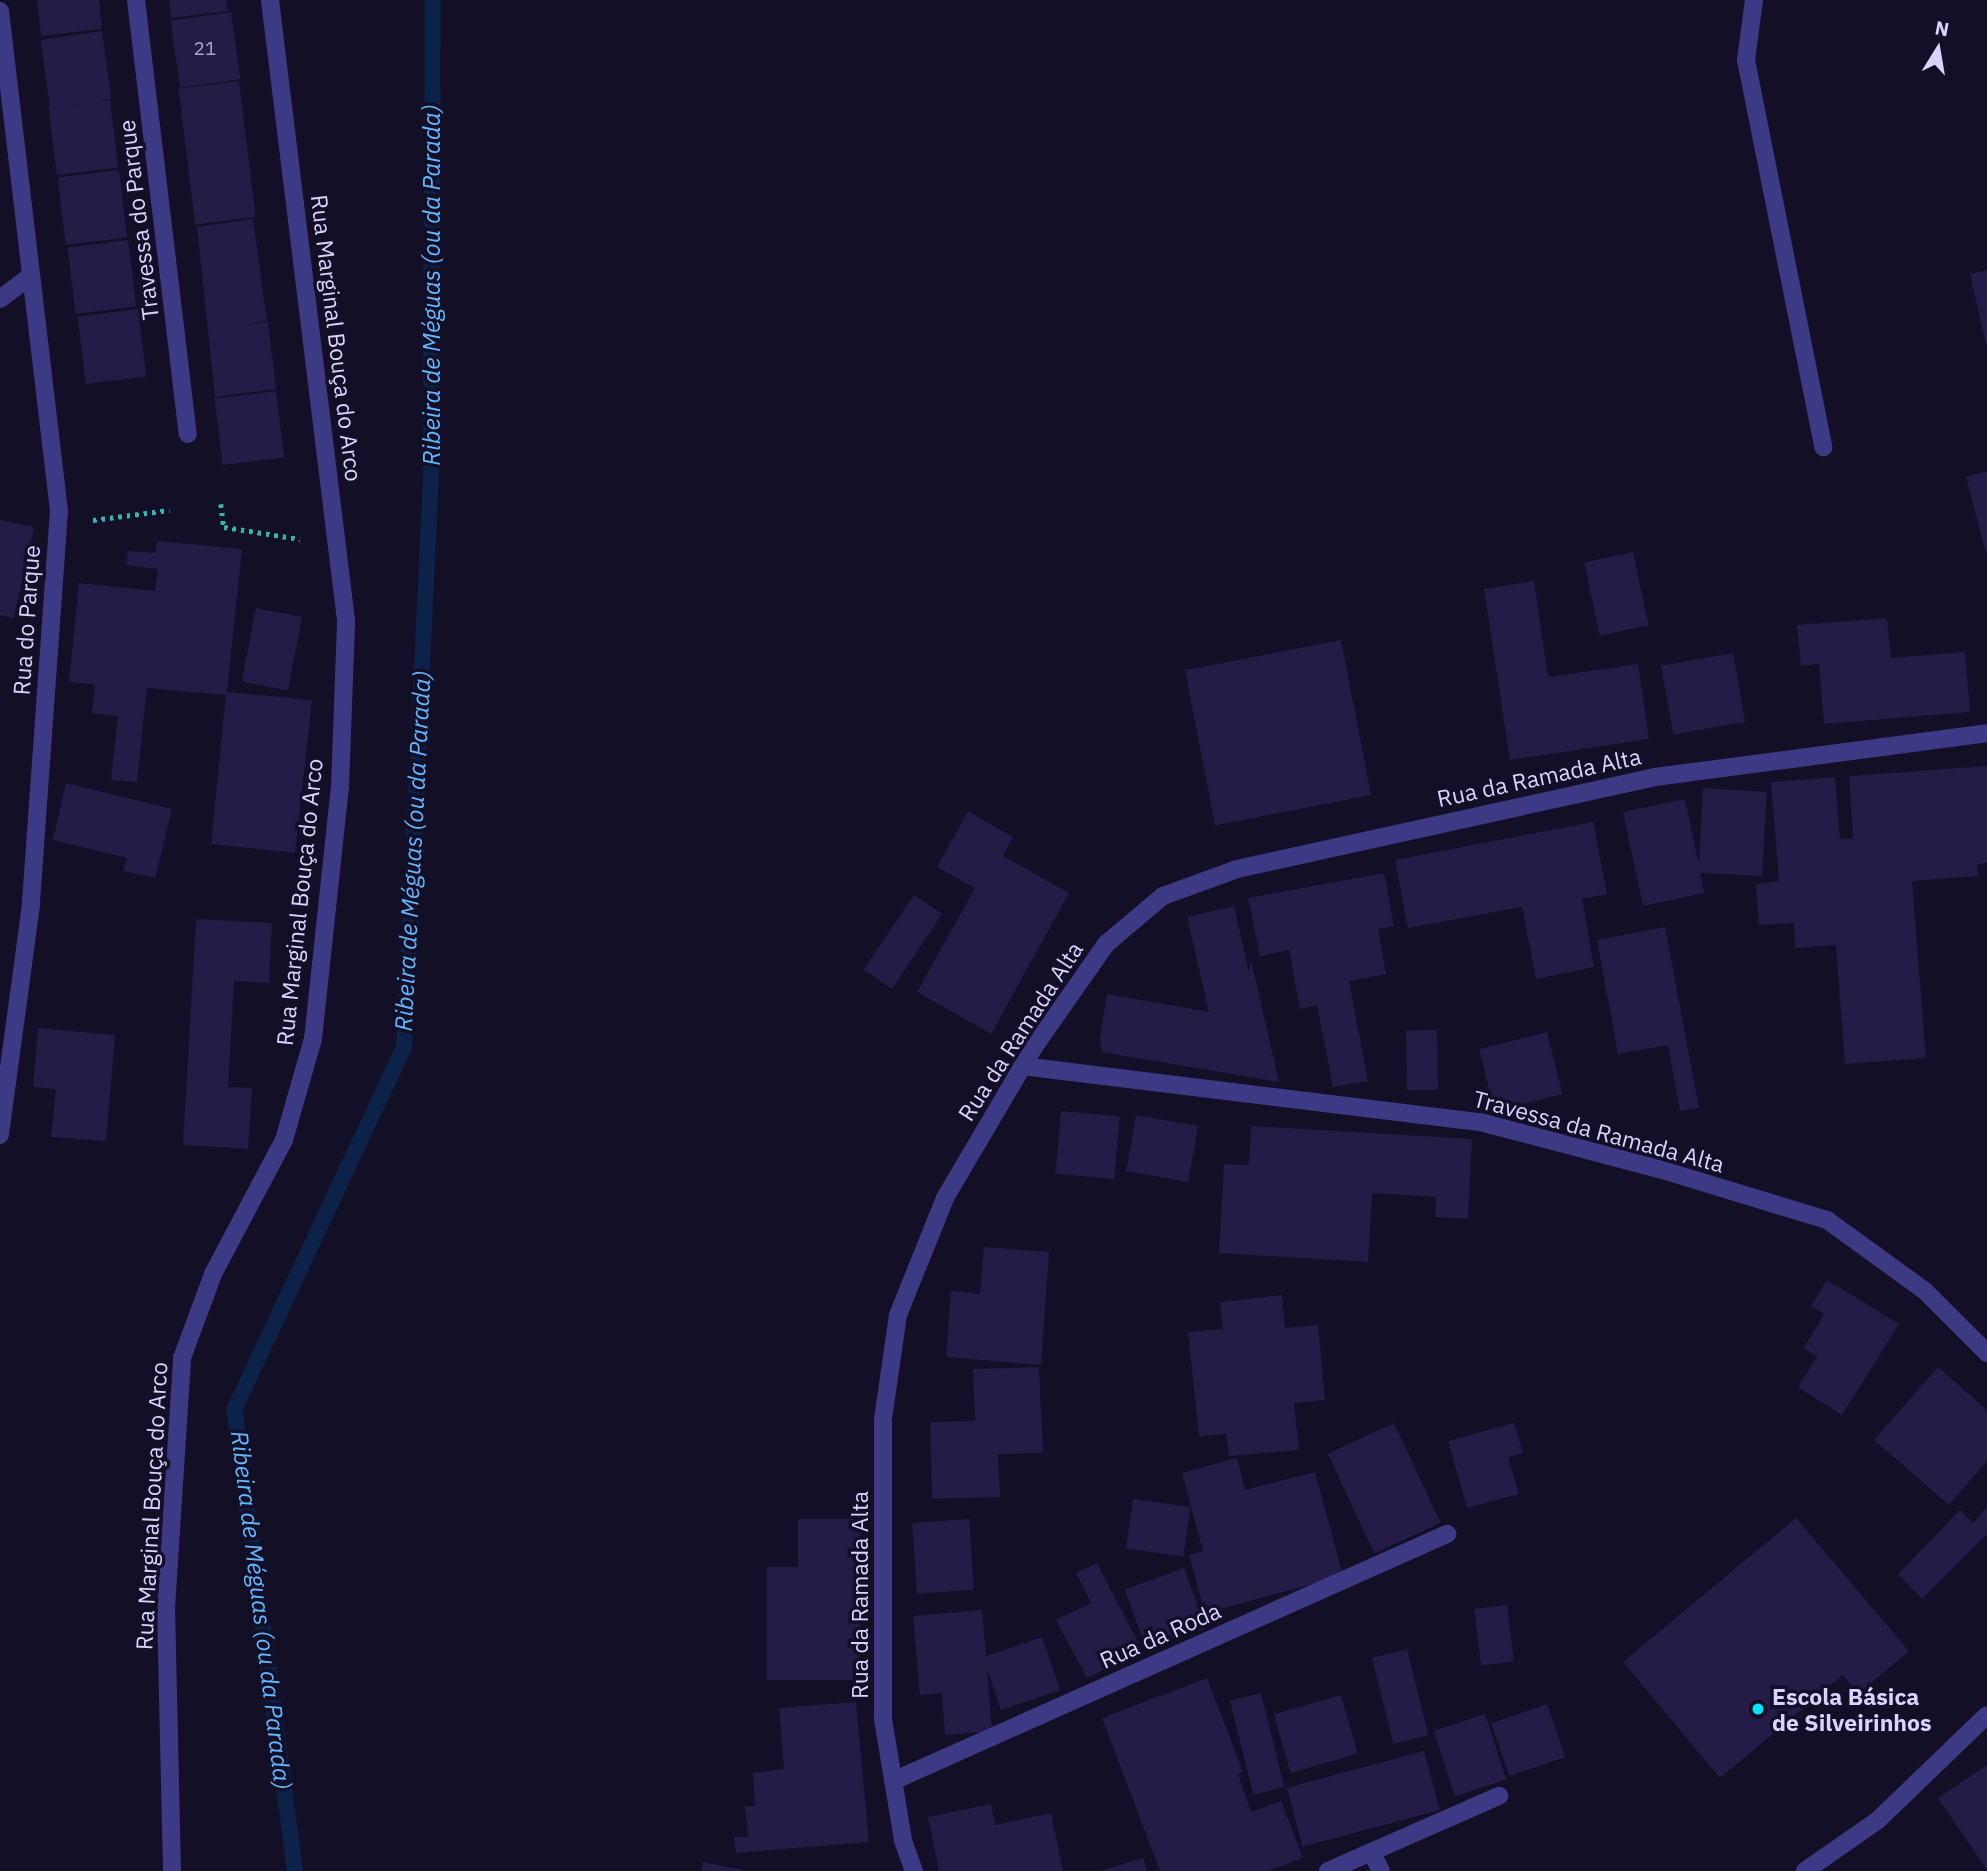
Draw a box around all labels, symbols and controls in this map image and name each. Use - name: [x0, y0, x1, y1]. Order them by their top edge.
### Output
- north arrow: [1903, 14, 1973, 84]
- text: N: [1933, 15, 1951, 41]
- house number: 21: [194, 38, 216, 60]
- water label: Ribeira de Méguas (ou da Parada): [418, 104, 446, 466]
- street label: Travessa do Parque: [112, 118, 164, 322]
- street label: Rua Marginal Bouça do Arco: [306, 193, 368, 483]
- street label: Rua do Parque: [7, 544, 45, 696]
- water label: Ribeira de Méguas (ou da Parada): [389, 670, 437, 1032]
- street label: Rua da Ramada Alta: [1434, 742, 1644, 812]
- street label: Rua Marginal Bouça do Arco: [270, 757, 328, 1047]
- street label: Rua da Ramada Alta: [952, 936, 1088, 1126]
- street label: Travessa da Ramada Alta: [1470, 1084, 1728, 1178]
- street label: Rua Marginal Bouça do Arco: [130, 1361, 172, 1651]
- water label: Ribeira de Méguas (ou da Parada): [225, 1429, 297, 1791]
- street label: Rua da Ramada Alta: [845, 1491, 873, 1699]
- street label: Rua da Roda: [1095, 1596, 1225, 1674]
- place label: Escola Básica de Silveirinhos: [1772, 1682, 1932, 1736]
- marker: Escola Básica de Silveirinhos: [1750, 1701, 1766, 1717]

